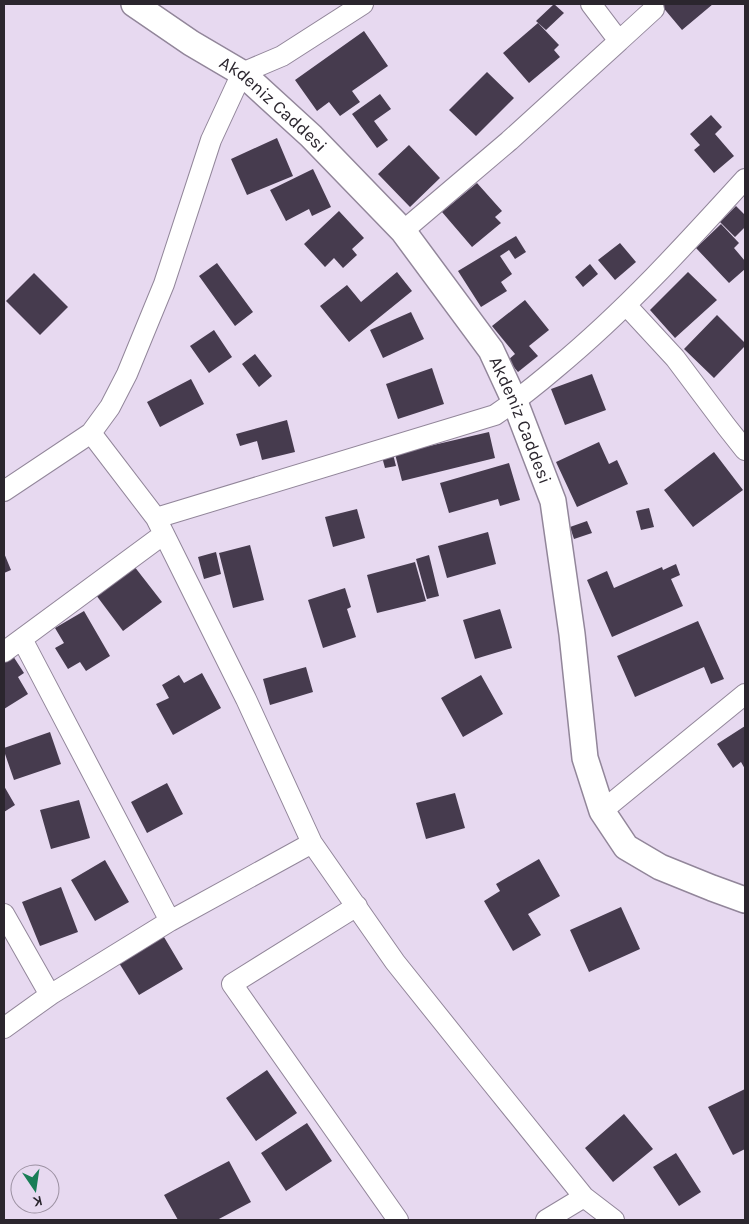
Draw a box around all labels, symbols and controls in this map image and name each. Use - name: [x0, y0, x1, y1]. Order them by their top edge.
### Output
- street label: Akdeniz Caddesi: [216, 51, 332, 157]
- street label: Akdeniz Caddesi: [484, 353, 556, 487]
- north arrow: [10, 1164, 60, 1214]
- text: K: [31, 1192, 44, 1211]

